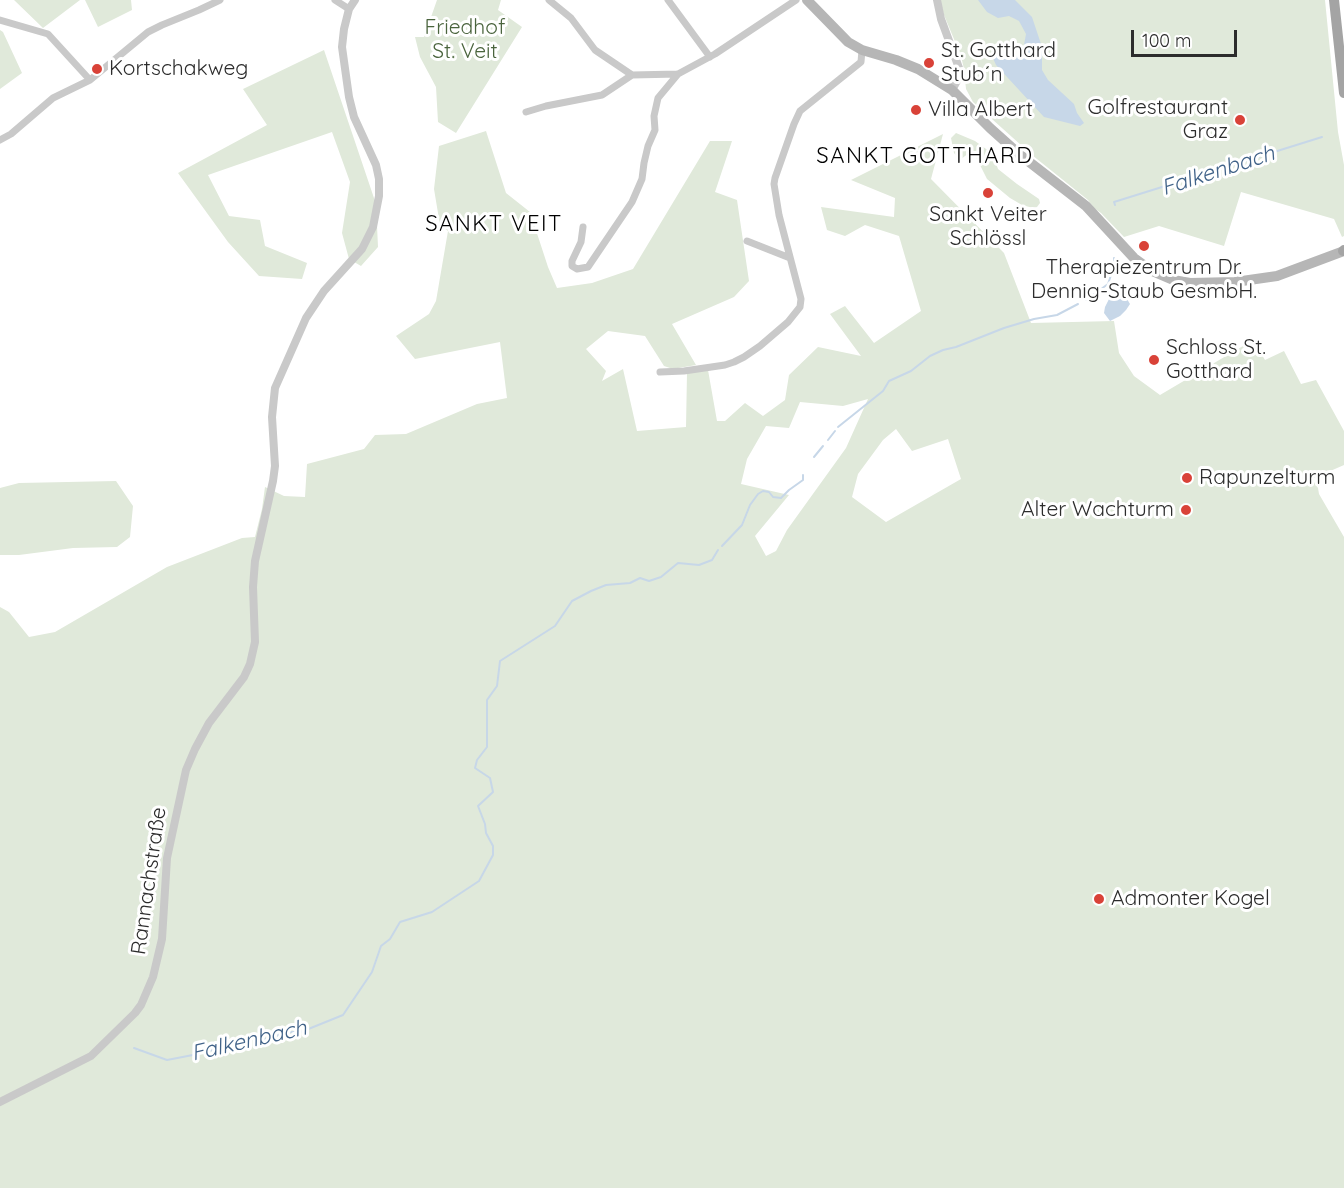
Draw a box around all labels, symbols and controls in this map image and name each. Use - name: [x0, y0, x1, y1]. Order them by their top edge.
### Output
- park label: Friedhof St. Veit: [424, 15, 506, 65]
- scale bar: [1134, 18, 1240, 56]
- text: 100 m: [1142, 29, 1191, 52]
- place label: St. Gotthard Stub´n: [941, 38, 1056, 88]
- place label: Kortschakweg: [109, 56, 248, 82]
- marker: St. Gotthard Stub´n: [922, 56, 936, 70]
- marker: Kortschakweg: [90, 62, 104, 76]
- place label: Golfrestaurant Graz: [1088, 95, 1228, 145]
- place label: Villa Albert: [928, 97, 1033, 123]
- marker: Villa Albert: [909, 103, 923, 117]
- marker: Golfrestaurant Graz: [1233, 113, 1247, 127]
- water label: Falkenbach: [1158, 140, 1278, 202]
- district label: SANKT GOTTHARD: [816, 143, 1034, 169]
- marker: Sankt Veiter Schlössl: [981, 186, 995, 200]
- place label: Sankt Veiter Schlössl: [929, 202, 1047, 252]
- district label: SANKT VEIT: [425, 211, 563, 237]
- marker: Therapiezentrum Dr. Dennig-Staub GesmbH.: [1137, 239, 1151, 253]
- place label: Therapiezentrum Dr. Dennig-Staub GesmbH.: [1031, 255, 1257, 305]
- place label: Schloss St. Gotthard: [1166, 335, 1266, 385]
- marker: Schloss St. Gotthard: [1147, 353, 1161, 367]
- place label: Rapunzelturm: [1199, 465, 1335, 491]
- marker: Rapunzelturm: [1180, 471, 1194, 485]
- place label: Alter Wachturm: [1021, 497, 1174, 523]
- marker: Alter Wachturm: [1179, 503, 1193, 517]
- street label: Rannachstraße: [126, 806, 172, 956]
- place label: Admonter Kogel: [1111, 886, 1270, 912]
- marker: Admonter Kogel: [1092, 892, 1106, 906]
- water label: Falkenbach: [189, 1015, 309, 1067]

